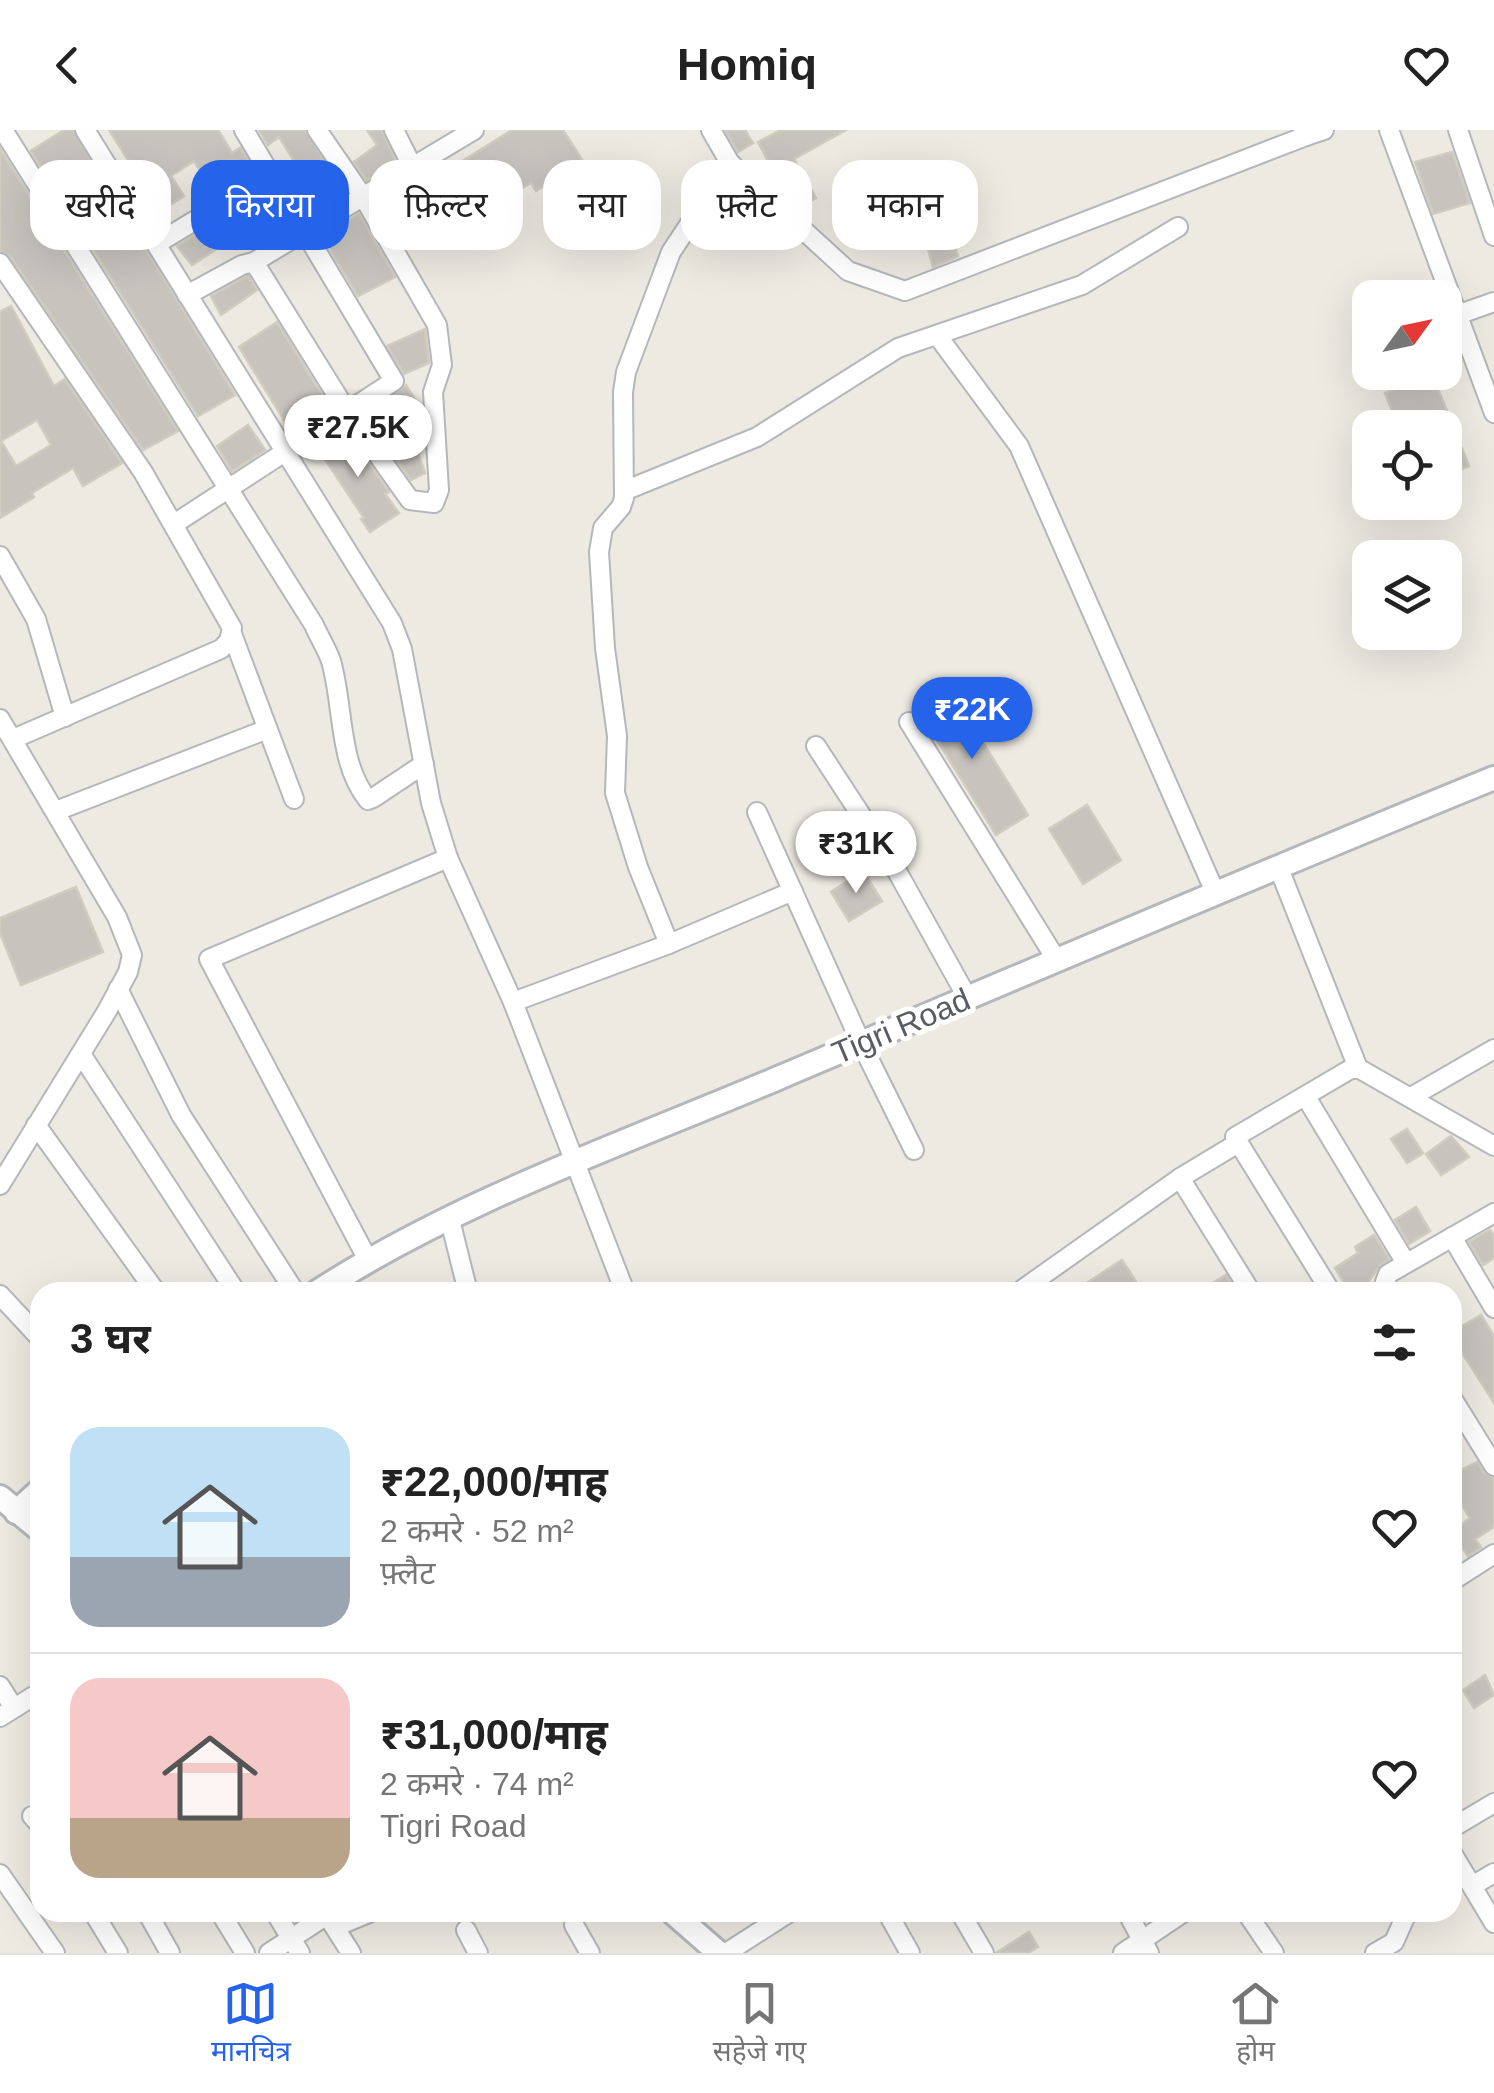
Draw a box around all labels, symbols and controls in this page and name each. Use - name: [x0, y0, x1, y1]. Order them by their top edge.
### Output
- icon: back: [40, 38, 95, 93]
- icon: heart: [1399, 38, 1454, 93]
- text: Homiq: [677, 39, 817, 90]
- chip: खरीदें: [30, 160, 171, 250]
- chip: किराया: [191, 160, 349, 250]
- chip: फ़िल्टर: [369, 160, 523, 250]
- chip: नया: [543, 160, 661, 250]
- chip: फ़्लैट: [681, 160, 812, 250]
- chip: मकान: [832, 160, 978, 250]
- north arrow: [1352, 280, 1462, 390]
- map controls: [1352, 280, 1462, 650]
- pin: ₹27.5K: [277, 395, 439, 480]
- text: ₹27.5K: [306, 409, 410, 445]
- button: locate: [1352, 410, 1462, 520]
- button: layers: [1352, 540, 1462, 650]
- pin: ₹22K: [913, 677, 1031, 762]
- text: ₹22K: [933, 691, 1011, 727]
- pin: ₹31K: [797, 811, 915, 896]
- text: ₹31K: [817, 825, 895, 861]
- street label: Tigri Road: [827, 981, 975, 1071]
- text: 3 घर: [70, 1315, 151, 1362]
- icon: filters: [1367, 1315, 1422, 1370]
- text: ₹22,000/माह: [380, 1458, 608, 1505]
- icon: home: [150, 1467, 270, 1587]
- icon: heart: [1367, 1500, 1422, 1555]
- text: 2 कमरे · 52 m²: [380, 1513, 574, 1549]
- text: फ़्लैट: [380, 1555, 435, 1591]
- text: ₹31,000/माह: [380, 1711, 608, 1758]
- icon: home: [150, 1718, 270, 1838]
- icon: heart: [1367, 1751, 1422, 1806]
- text: 2 कमरे · 74 m²: [380, 1766, 574, 1802]
- text: Tigri Road: [380, 1808, 526, 1844]
- tab: मानचित्र: [211, 1976, 291, 2072]
- tab: सहेजे गए: [713, 1976, 806, 2072]
- tab: होम: [1228, 1976, 1283, 2072]

